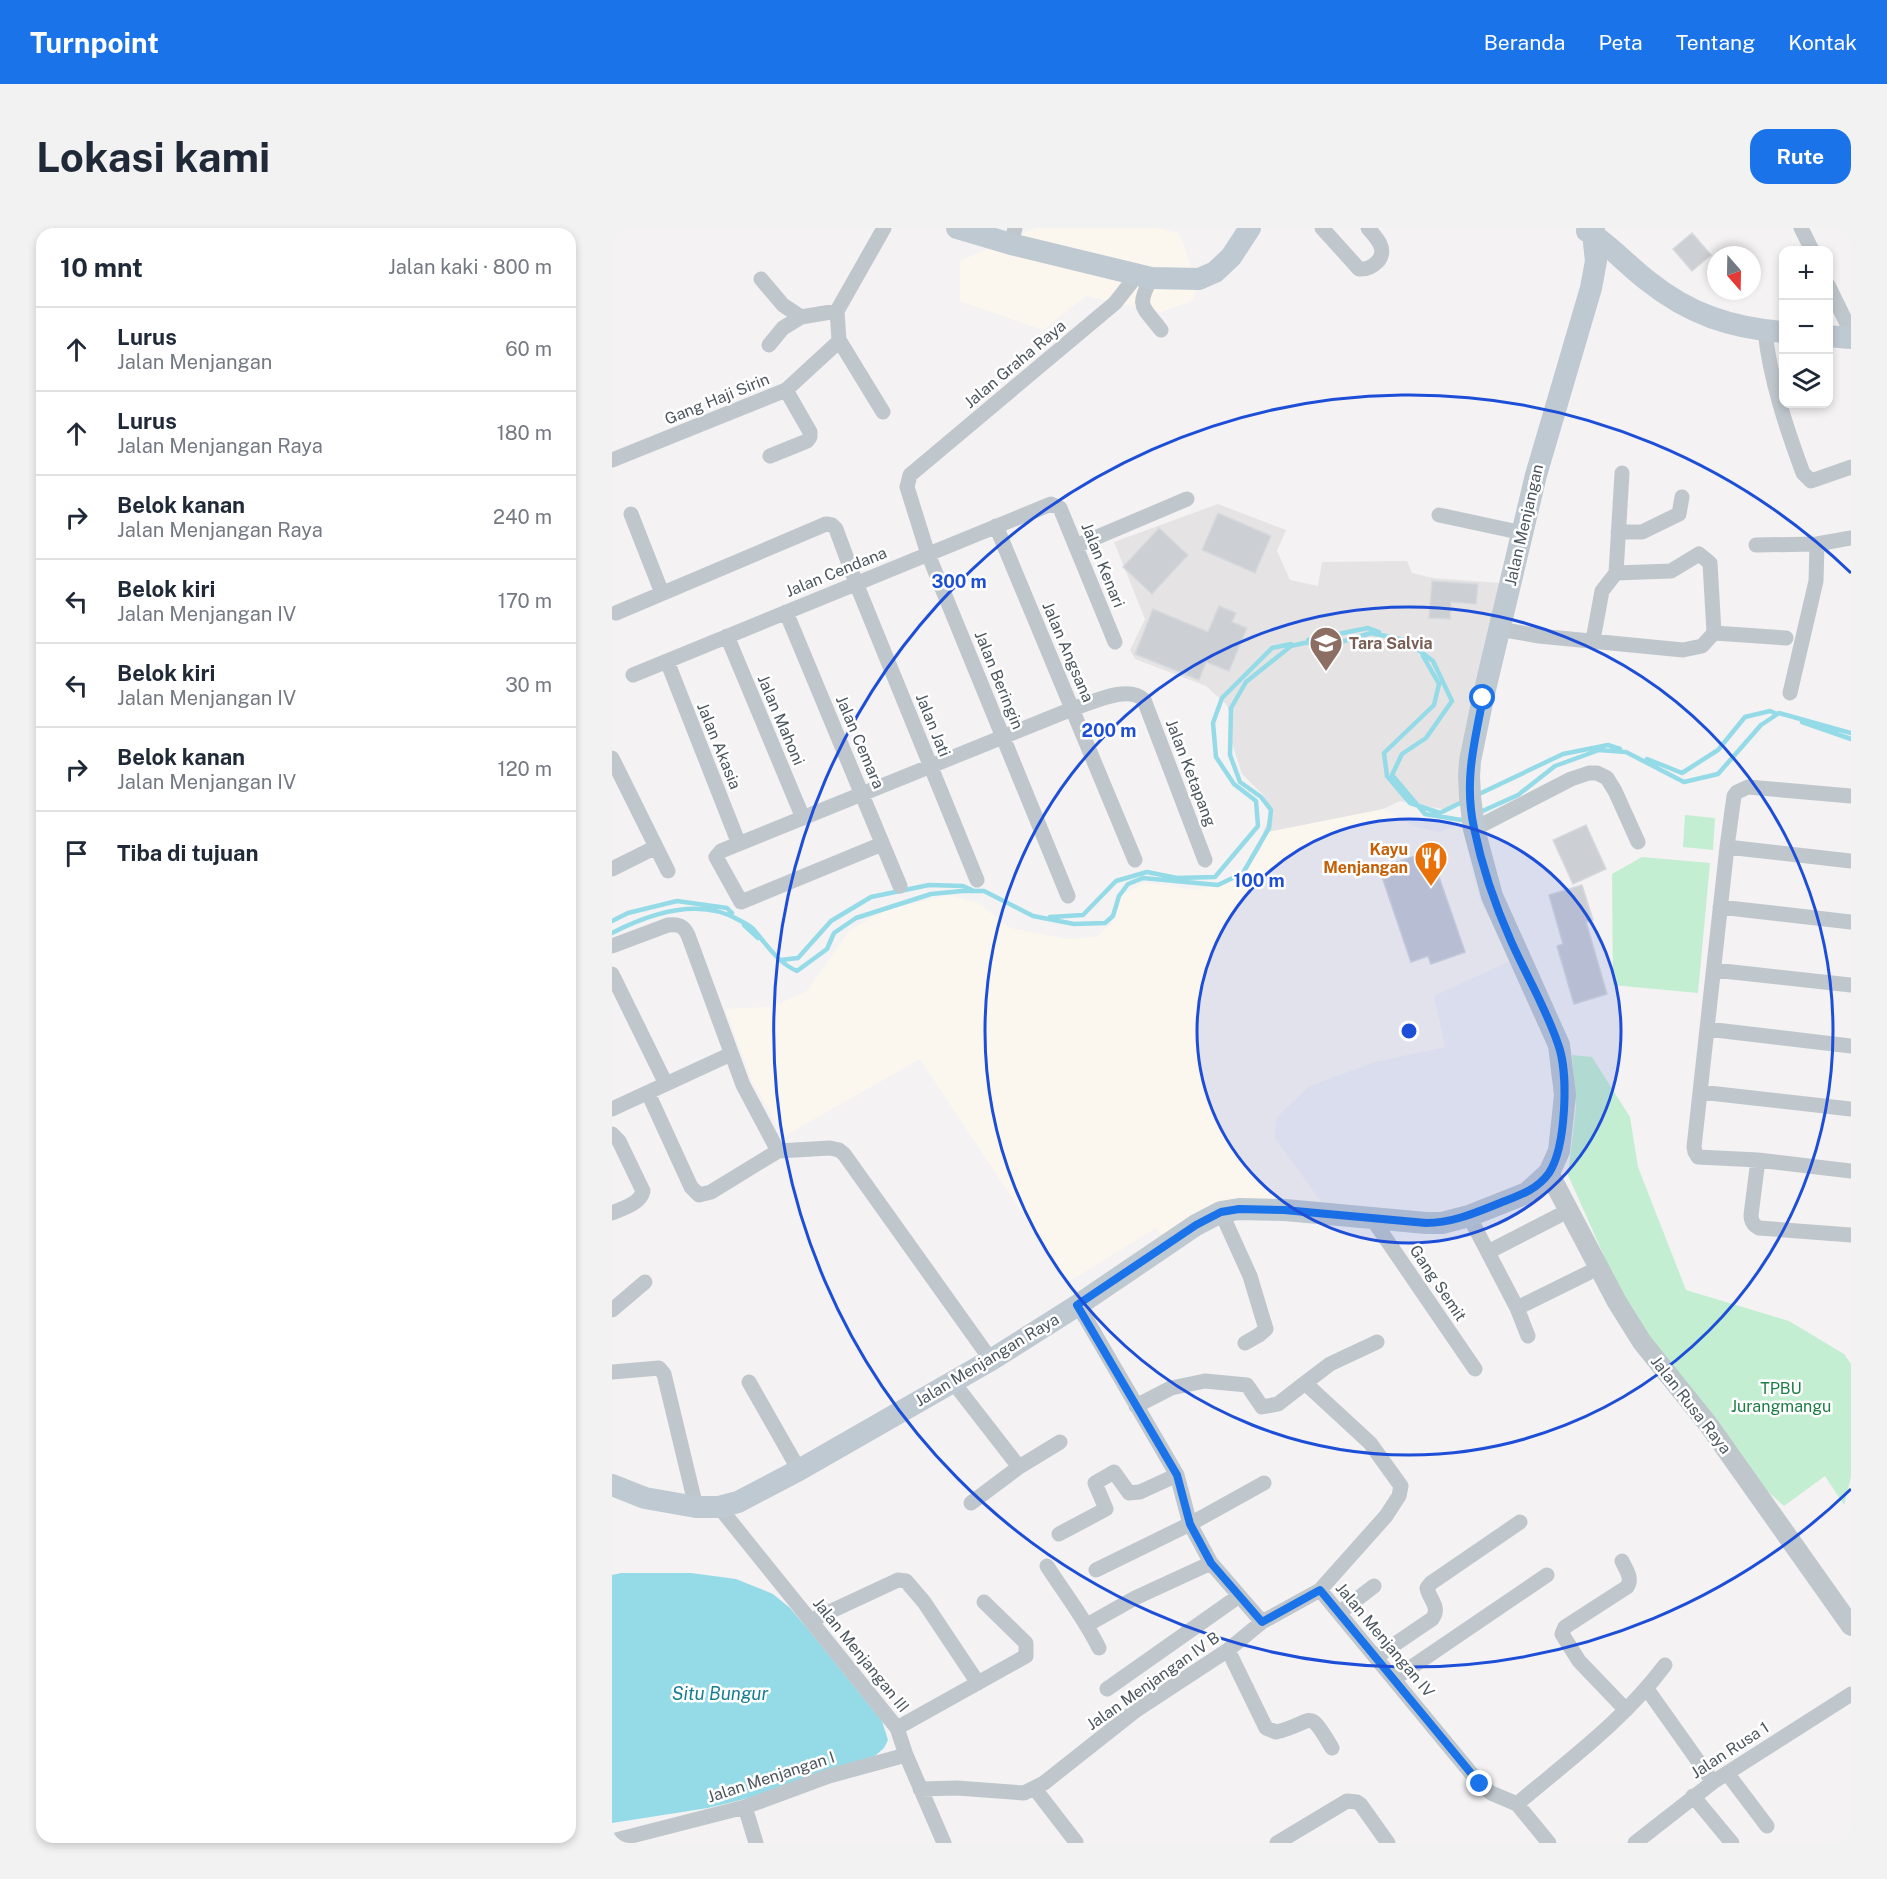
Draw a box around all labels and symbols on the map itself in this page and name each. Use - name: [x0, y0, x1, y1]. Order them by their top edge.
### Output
- north arrow: [1707, 246, 1761, 300]
- street label: Jalan Graha Raya: [960, 316, 1070, 412]
- street label: Gang Haji Sirin: [662, 369, 772, 429]
- street label: Jalan Menjangan: [1501, 462, 1547, 588]
- street label: Jalan Kenari: [1077, 520, 1129, 610]
- street label: Jalan Cendana: [783, 543, 889, 601]
- text: 300 m: [931, 571, 987, 592]
- street label: Jalan Angsana: [1038, 599, 1098, 705]
- school or university icon: Tara Salvia: [1308, 625, 1344, 672]
- street label: Jalan Beringin: [971, 628, 1027, 732]
- place label: Tara Salvia: [1349, 634, 1433, 653]
- street label: Jalan Mahoni: [753, 672, 809, 768]
- route start: [1469, 684, 1495, 710]
- street label: Jalan Jati: [912, 691, 954, 759]
- street label: Jalan Cemara: [832, 693, 888, 791]
- street label: Jalan Akasia: [693, 700, 745, 792]
- street label: Jalan Ketapang: [1162, 717, 1220, 829]
- text: 200 m: [1082, 720, 1136, 741]
- place label: Kayu Menjangan: [1323, 840, 1408, 877]
- restaurant icon: Kayu Menjangan: [1413, 840, 1449, 887]
- text: 100 m: [1233, 870, 1285, 891]
- centre of rings: [1399, 1021, 1419, 1041]
- street label: Gang Semit: [1406, 1241, 1470, 1325]
- street label: Jalan Menjangan Raya: [912, 1309, 1062, 1411]
- street label: Jalan Rusa Raya: [1647, 1352, 1735, 1458]
- park label: TPBU Jurangmangu: [1731, 1379, 1831, 1416]
- street label: Jalan Menjangan IV: [1332, 1579, 1439, 1701]
- street label: Jalan Menjangan III: [809, 1594, 913, 1716]
- street label: Jalan Menjangan IV B: [1083, 1628, 1223, 1734]
- water label: Situ Bungur: [672, 1683, 769, 1704]
- street label: Jalan Rusa 1: [1687, 1718, 1773, 1782]
- street label: Jalan Menjangan I: [705, 1747, 837, 1807]
- route end: [1466, 1770, 1492, 1796]

